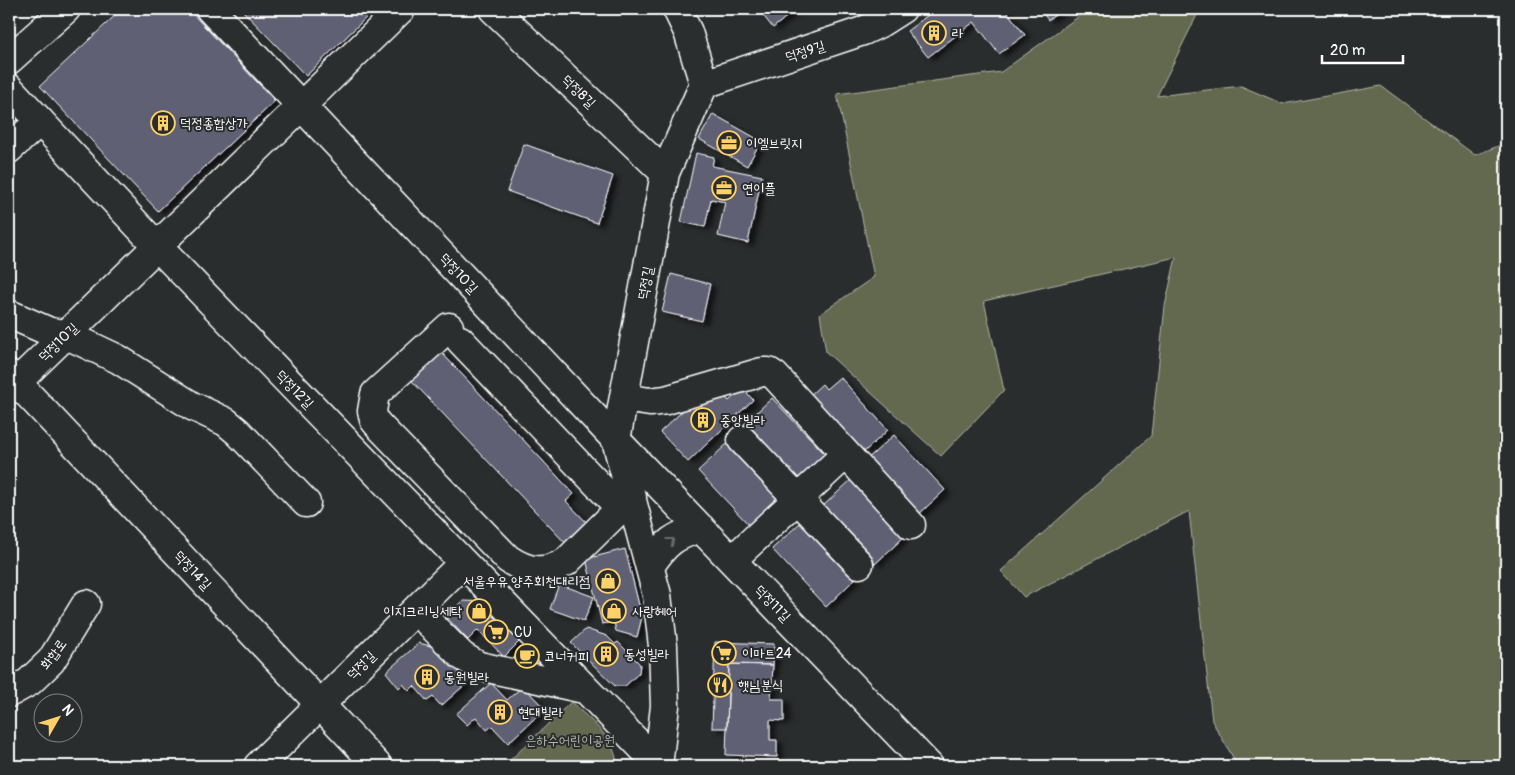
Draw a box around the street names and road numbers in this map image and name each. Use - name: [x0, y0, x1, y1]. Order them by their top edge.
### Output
- street label: 덕정9길: [783, 37, 828, 66]
- street label: 덕정8길: [558, 71, 600, 112]
- street label: 덕정10길: [436, 250, 482, 298]
- street label: 덕정길: [634, 264, 657, 301]
- street label: 덕정10길: [35, 319, 82, 365]
- street label: 덕정12길: [272, 366, 318, 413]
- street label: 덕정14길: [170, 547, 216, 594]
- street label: 덕정11길: [751, 581, 795, 626]
- street label: 화합로: [37, 636, 70, 673]
- street label: 덕정길: [343, 647, 380, 683]

